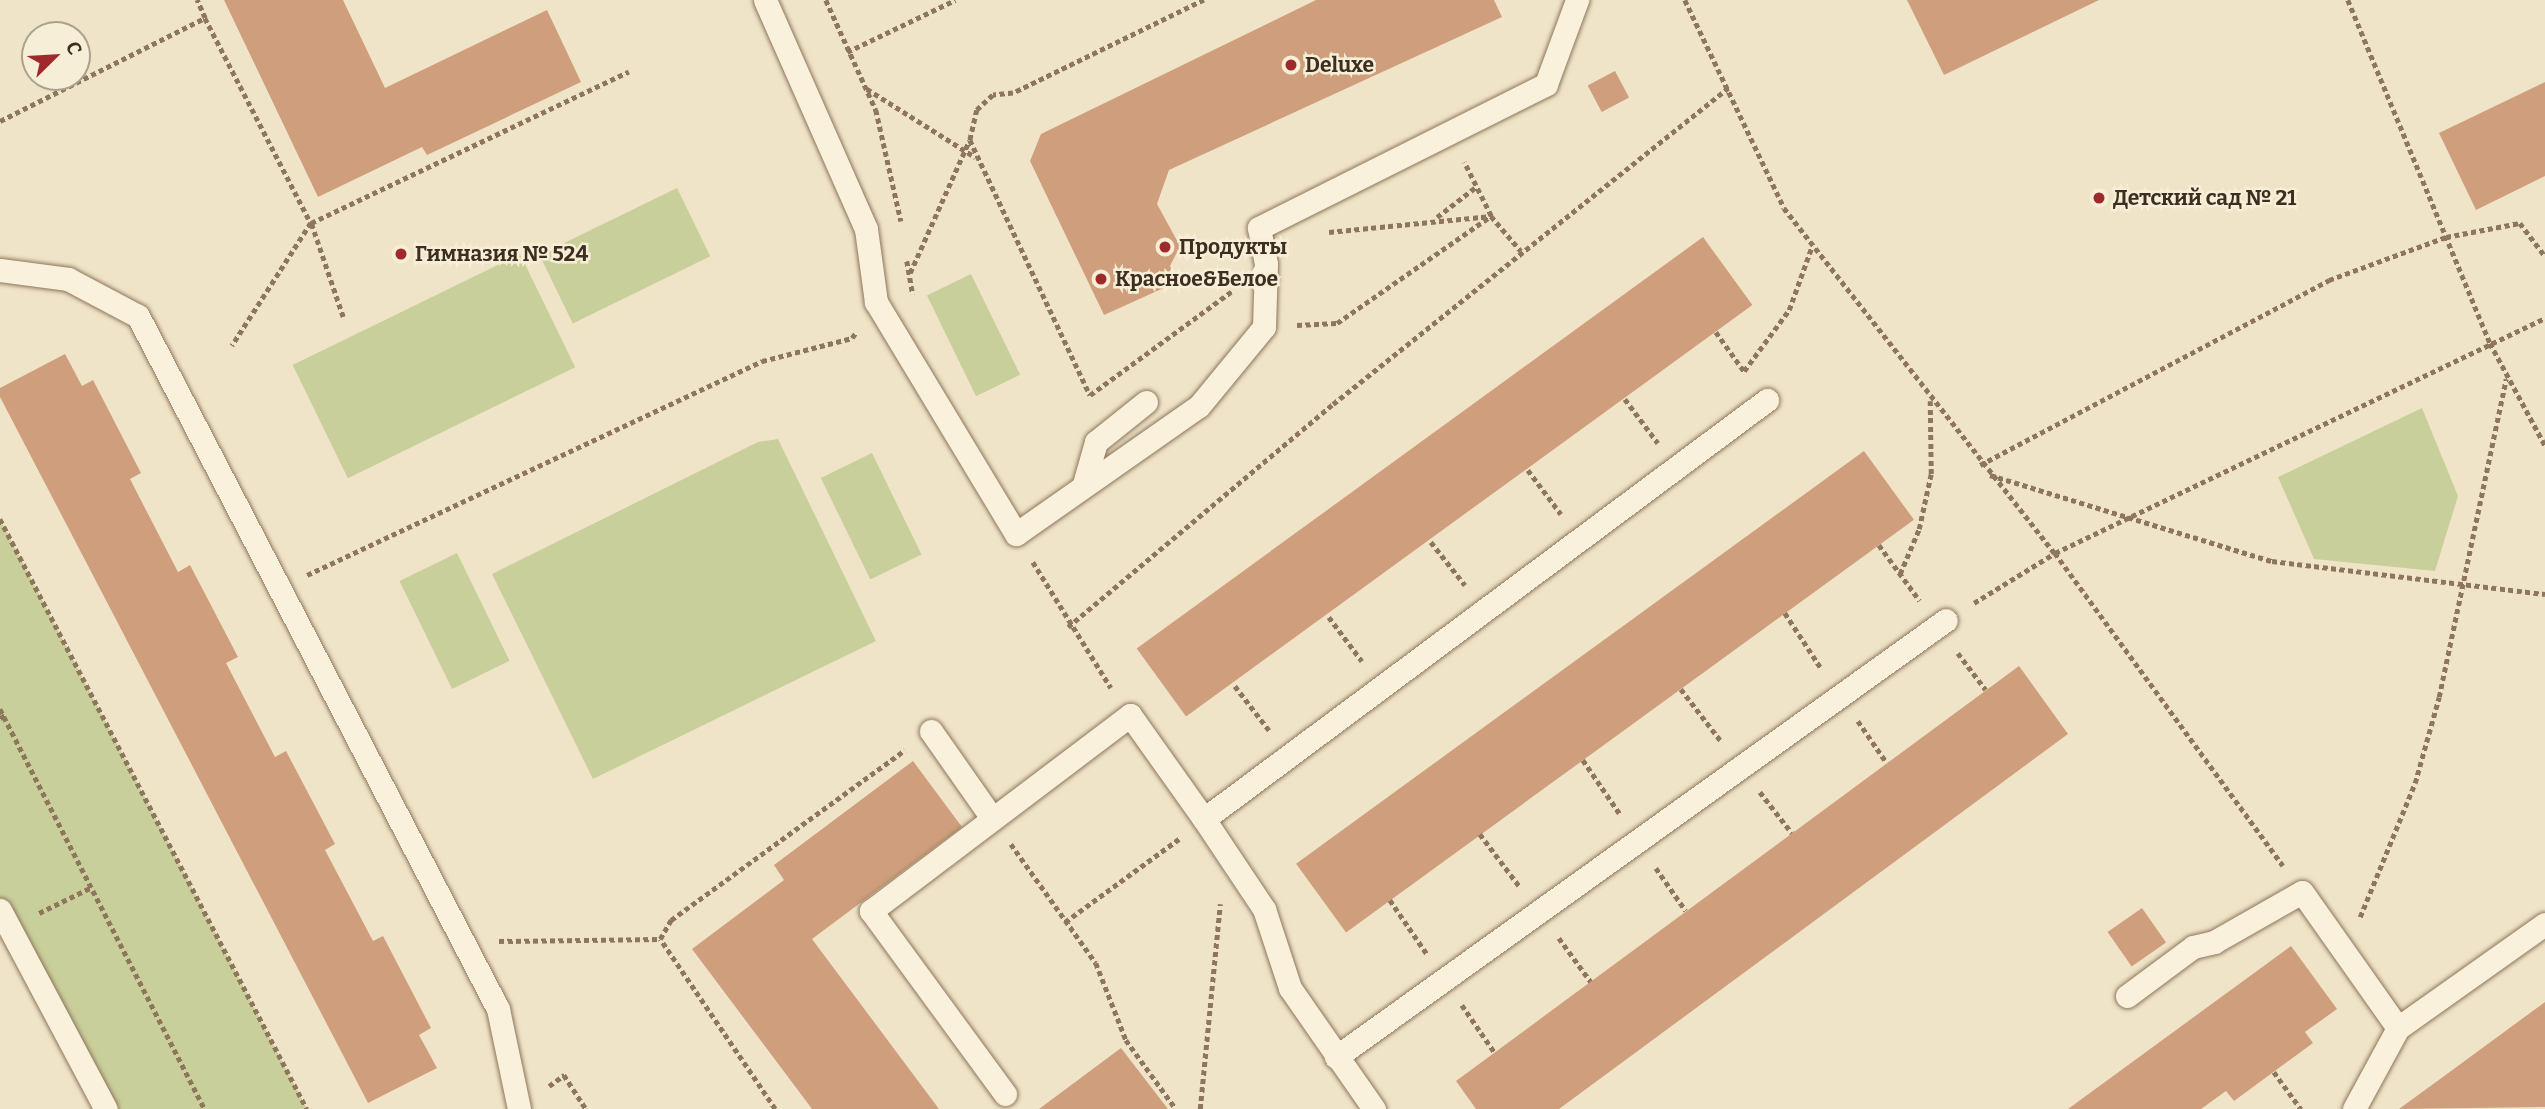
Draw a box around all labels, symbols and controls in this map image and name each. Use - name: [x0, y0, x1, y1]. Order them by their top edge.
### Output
- north arrow: [21, 21, 91, 91]
- text: С: [61, 38, 87, 58]
- place label: Deluxe: [1305, 52, 1374, 78]
- marker: Deluxe: [1283, 57, 1299, 73]
- place label: Детский сад № 21: [2113, 185, 2296, 211]
- marker: Детский сад № 21: [2091, 190, 2107, 206]
- place label: Продукты: [1179, 234, 1287, 260]
- marker: Продукты: [1157, 239, 1173, 255]
- place label: Гимназия № 524: [415, 241, 588, 267]
- marker: Гимназия № 524: [393, 246, 409, 262]
- place label: Красное&Белое: [1115, 266, 1278, 292]
- marker: Красное&Белое: [1093, 271, 1109, 287]

